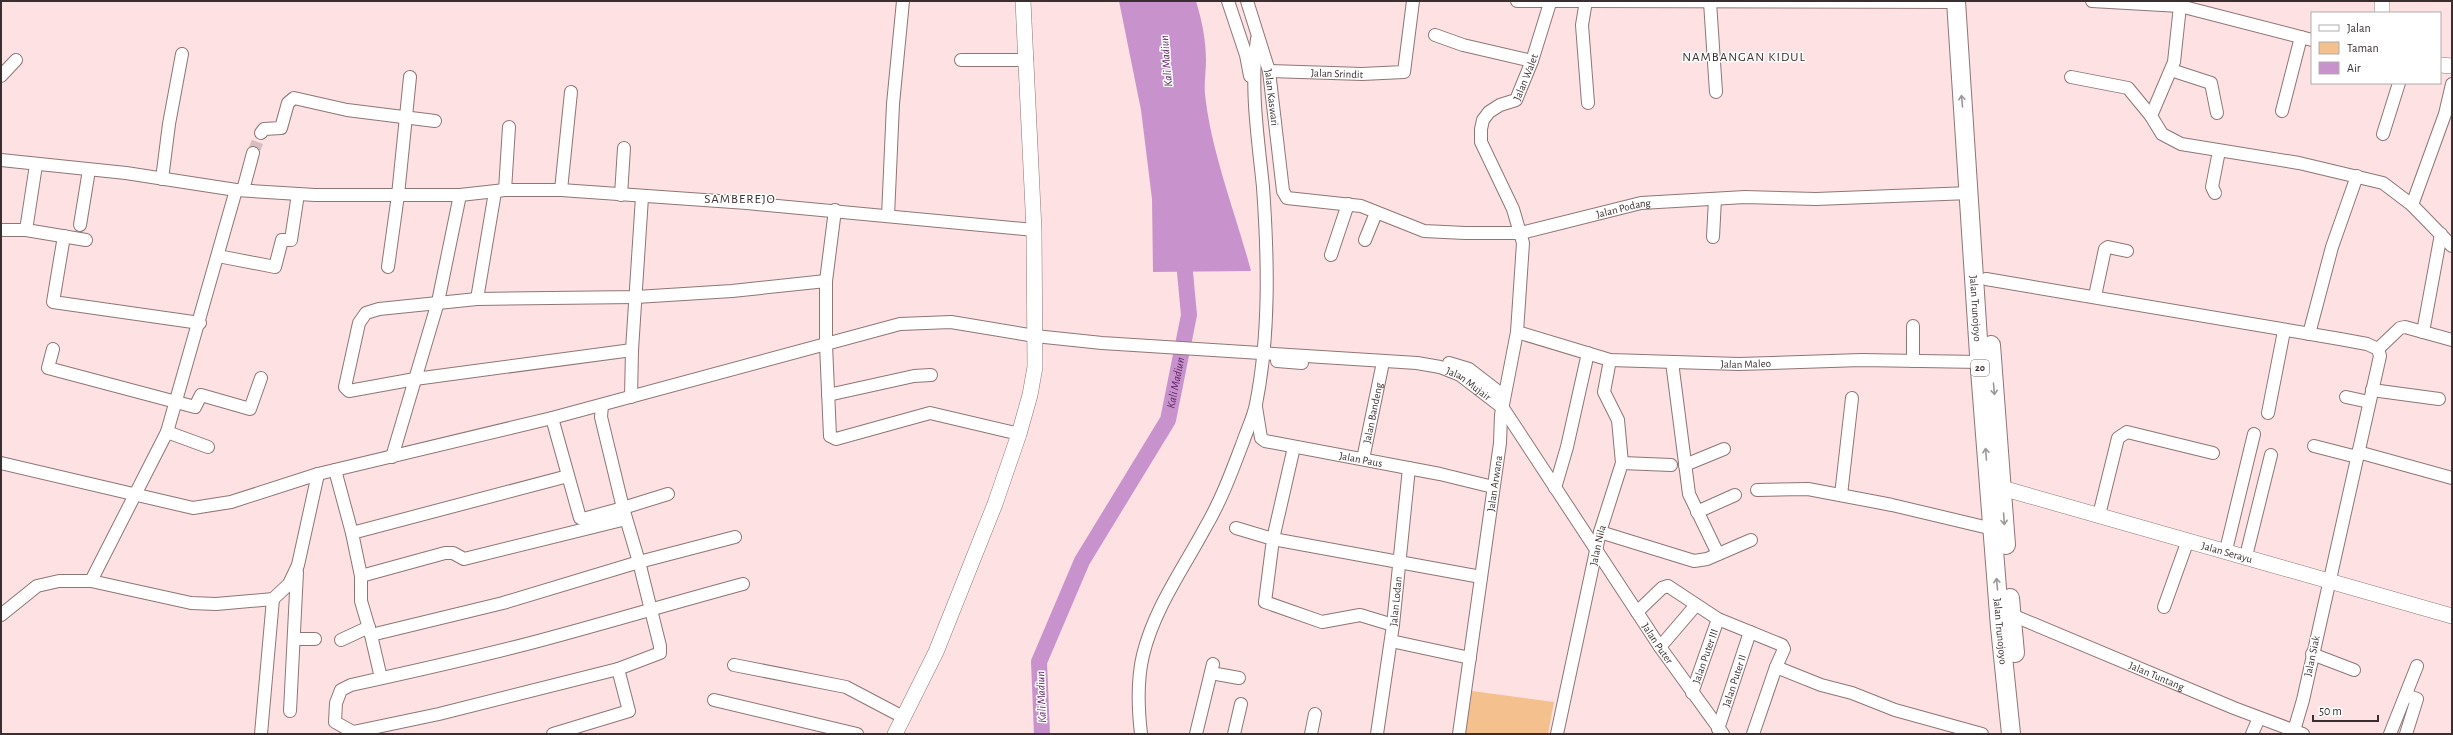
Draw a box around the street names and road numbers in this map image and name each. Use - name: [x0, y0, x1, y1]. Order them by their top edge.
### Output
- street label: Jalan Walet: [1511, 52, 1539, 102]
- street label: Jalan Srindit: [1311, 67, 1364, 80]
- street label: Jalan Kaswari: [1263, 68, 1281, 126]
- street label: Jalan Podang: [1595, 197, 1652, 220]
- street label: Jalan Trunojoyo: [1968, 275, 1984, 342]
- street label: Jalan Maleo: [1720, 357, 1771, 370]
- road number: 20: [1971, 360, 1989, 376]
- street label: Jalan Mujair: [1445, 365, 1494, 403]
- street label: Jalan Bandeng: [1361, 381, 1384, 444]
- street label: Jalan Paus: [1338, 450, 1383, 469]
- street label: Jalan Arwana: [1485, 455, 1504, 512]
- street label: Jalan Nila: [1587, 523, 1607, 567]
- street label: Jalan Serayu: [2200, 540, 2254, 565]
- street label: Jalan Lodan: [1387, 576, 1403, 627]
- street label: Jalan Trunojoyo: [1992, 598, 2009, 665]
- street label: Jalan Puter: [1640, 621, 1676, 666]
- street label: Jalan Puter III: [1690, 627, 1720, 685]
- street label: Jalan Siak: [2302, 635, 2322, 677]
- street label: Jalan Puter II: [1720, 653, 1748, 708]
- street label: Jalan Tuntang: [2128, 659, 2187, 692]

